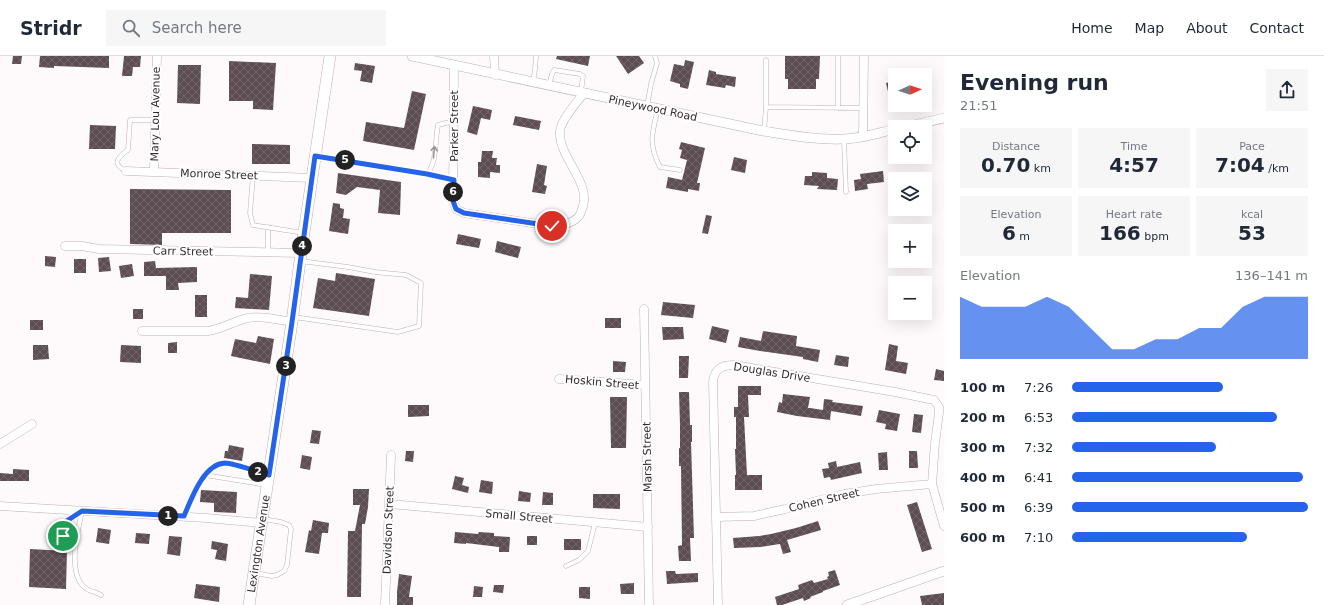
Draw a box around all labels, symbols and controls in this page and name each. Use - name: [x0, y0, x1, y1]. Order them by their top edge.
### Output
- search box: [106, 10, 386, 46]
- text: Stridr: [20, 17, 82, 39]
- icon: search: [120, 17, 142, 39]
- text: Search here: [152, 19, 242, 37]
- text: Home: [1071, 20, 1113, 36]
- text: Map: [1135, 20, 1164, 36]
- text: About: [1186, 20, 1228, 36]
- text: Contact: [1250, 20, 1304, 36]
- street label: Mary Lou Avenue: [148, 66, 163, 161]
- north arrow: [888, 68, 932, 112]
- map controls: [888, 68, 932, 320]
- button: share: [1266, 69, 1308, 111]
- text: Evening run: [960, 70, 1109, 95]
- street label: Parker Street: [448, 90, 461, 162]
- street label: Pineywood Road: [607, 93, 698, 124]
- text: 21:51: [960, 98, 997, 113]
- button: locate: [888, 120, 932, 164]
- text: Distance: [992, 140, 1040, 153]
- text: Time: [1121, 140, 1147, 153]
- text: Pace: [1239, 140, 1265, 153]
- one-way arrow: [431, 146, 438, 159]
- pin: 5: [335, 150, 355, 170]
- text: 5: [341, 153, 349, 166]
- text: 0.70: [981, 153, 1030, 177]
- text: 4:57: [1109, 153, 1159, 177]
- text: 7:04: [1215, 153, 1265, 177]
- text: km: [1030, 162, 1051, 175]
- text: /km: [1265, 162, 1289, 175]
- street label: Monroe Street: [180, 167, 259, 182]
- button: layers: [888, 172, 932, 216]
- pin: 6: [443, 182, 463, 202]
- text: 6: [449, 185, 457, 198]
- text: Elevation: [990, 208, 1042, 221]
- text: Heart rate: [1106, 208, 1162, 221]
- text: kcal: [1241, 208, 1263, 221]
- pin: [535, 209, 569, 243]
- icon: check: [541, 215, 563, 237]
- text: 6: [1002, 221, 1016, 245]
- text: 166: [1099, 221, 1141, 245]
- text: 53: [1238, 221, 1266, 245]
- button: +: [888, 224, 932, 268]
- text: m: [1016, 230, 1030, 243]
- text: bpm: [1141, 230, 1169, 243]
- pin: 4: [292, 236, 312, 256]
- text: 4: [298, 239, 306, 252]
- street label: Carr Street: [153, 244, 214, 259]
- text: Elevation: [960, 268, 1020, 283]
- text: 136–141 m: [1235, 268, 1308, 283]
- button: −: [888, 276, 932, 320]
- pin: 3: [276, 356, 296, 376]
- text: 3: [282, 359, 290, 372]
- street label: Douglas Drive: [733, 360, 811, 385]
- street label: Hoskin Street: [564, 373, 640, 392]
- text: 100 m: [960, 380, 1005, 395]
- text: 7:26: [1024, 380, 1053, 395]
- text: 200 m: [960, 410, 1005, 425]
- text: 6:53: [1024, 410, 1053, 425]
- street label: Marsh Street: [640, 421, 655, 492]
- text: 300 m: [960, 440, 1005, 455]
- text: 7:32: [1024, 440, 1053, 455]
- pin: 2: [248, 462, 268, 482]
- text: 2: [254, 465, 262, 478]
- text: 400 m: [960, 470, 1005, 485]
- text: 6:41: [1024, 470, 1053, 485]
- street label: Davidson Street: [380, 485, 397, 574]
- street label: Cohen Street: [788, 486, 861, 515]
- street label: Lexington Avenue: [245, 494, 273, 593]
- text: 500 m: [960, 500, 1005, 515]
- text: 6:39: [1024, 500, 1053, 515]
- pin: 1: [158, 506, 178, 526]
- street label: Small Street: [485, 507, 554, 526]
- text: 1: [164, 509, 172, 522]
- pin: [46, 519, 80, 553]
- icon: arrive: [52, 525, 74, 547]
- text: 600 m: [960, 530, 1005, 545]
- text: 7:10: [1024, 530, 1053, 545]

